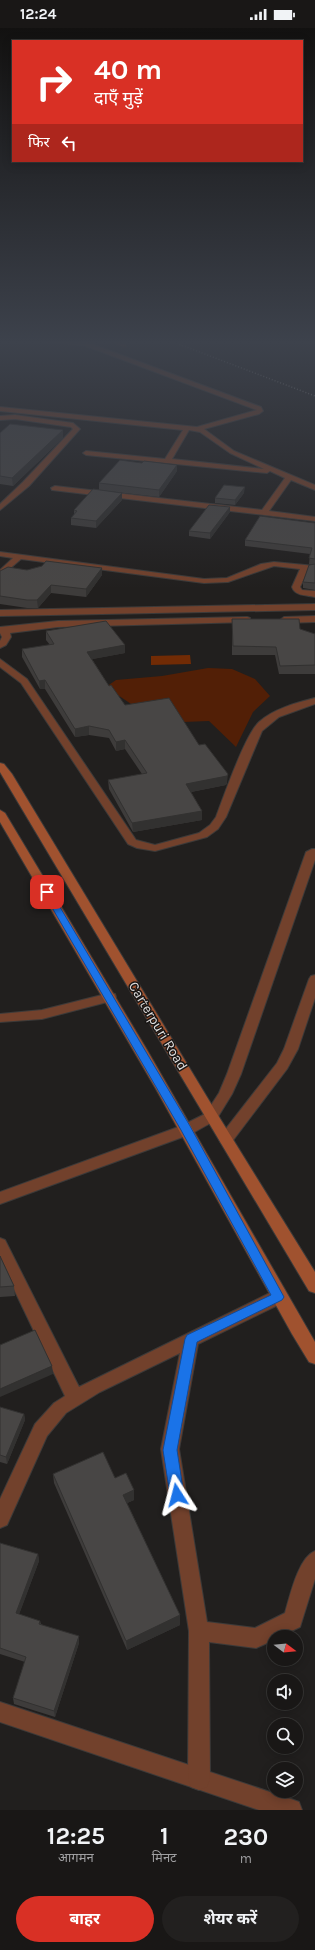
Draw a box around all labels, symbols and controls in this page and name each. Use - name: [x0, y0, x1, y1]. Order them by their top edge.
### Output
- text: 12:24: [20, 5, 56, 23]
- text: 40 m: [94, 53, 162, 86]
- icon: right: [28, 56, 80, 108]
- text: दाएँ मुड़ें: [94, 87, 143, 109]
- icon: left: [58, 132, 80, 154]
- text: फिर: [28, 133, 50, 151]
- pin: [30, 875, 64, 909]
- icon: arrive: [36, 881, 58, 903]
- street label: Carterpuri Road: [125, 979, 191, 1073]
- position arrow: [156, 1474, 198, 1516]
- north arrow: [267, 1630, 303, 1666]
- map controls: [267, 1630, 303, 1798]
- button: sound: [267, 1674, 303, 1710]
- button: search: [267, 1718, 303, 1754]
- button: layers: [267, 1762, 303, 1798]
- text: 12:25: [47, 1822, 105, 1850]
- text: 1: [160, 1822, 168, 1850]
- text: 230: [224, 1823, 268, 1851]
- text: आगमन: [58, 1850, 94, 1865]
- text: मिनट: [152, 1850, 177, 1865]
- text: m: [240, 1851, 252, 1866]
- button: बाहर: [16, 1896, 154, 1942]
- button: शेयर करें: [162, 1896, 299, 1942]

